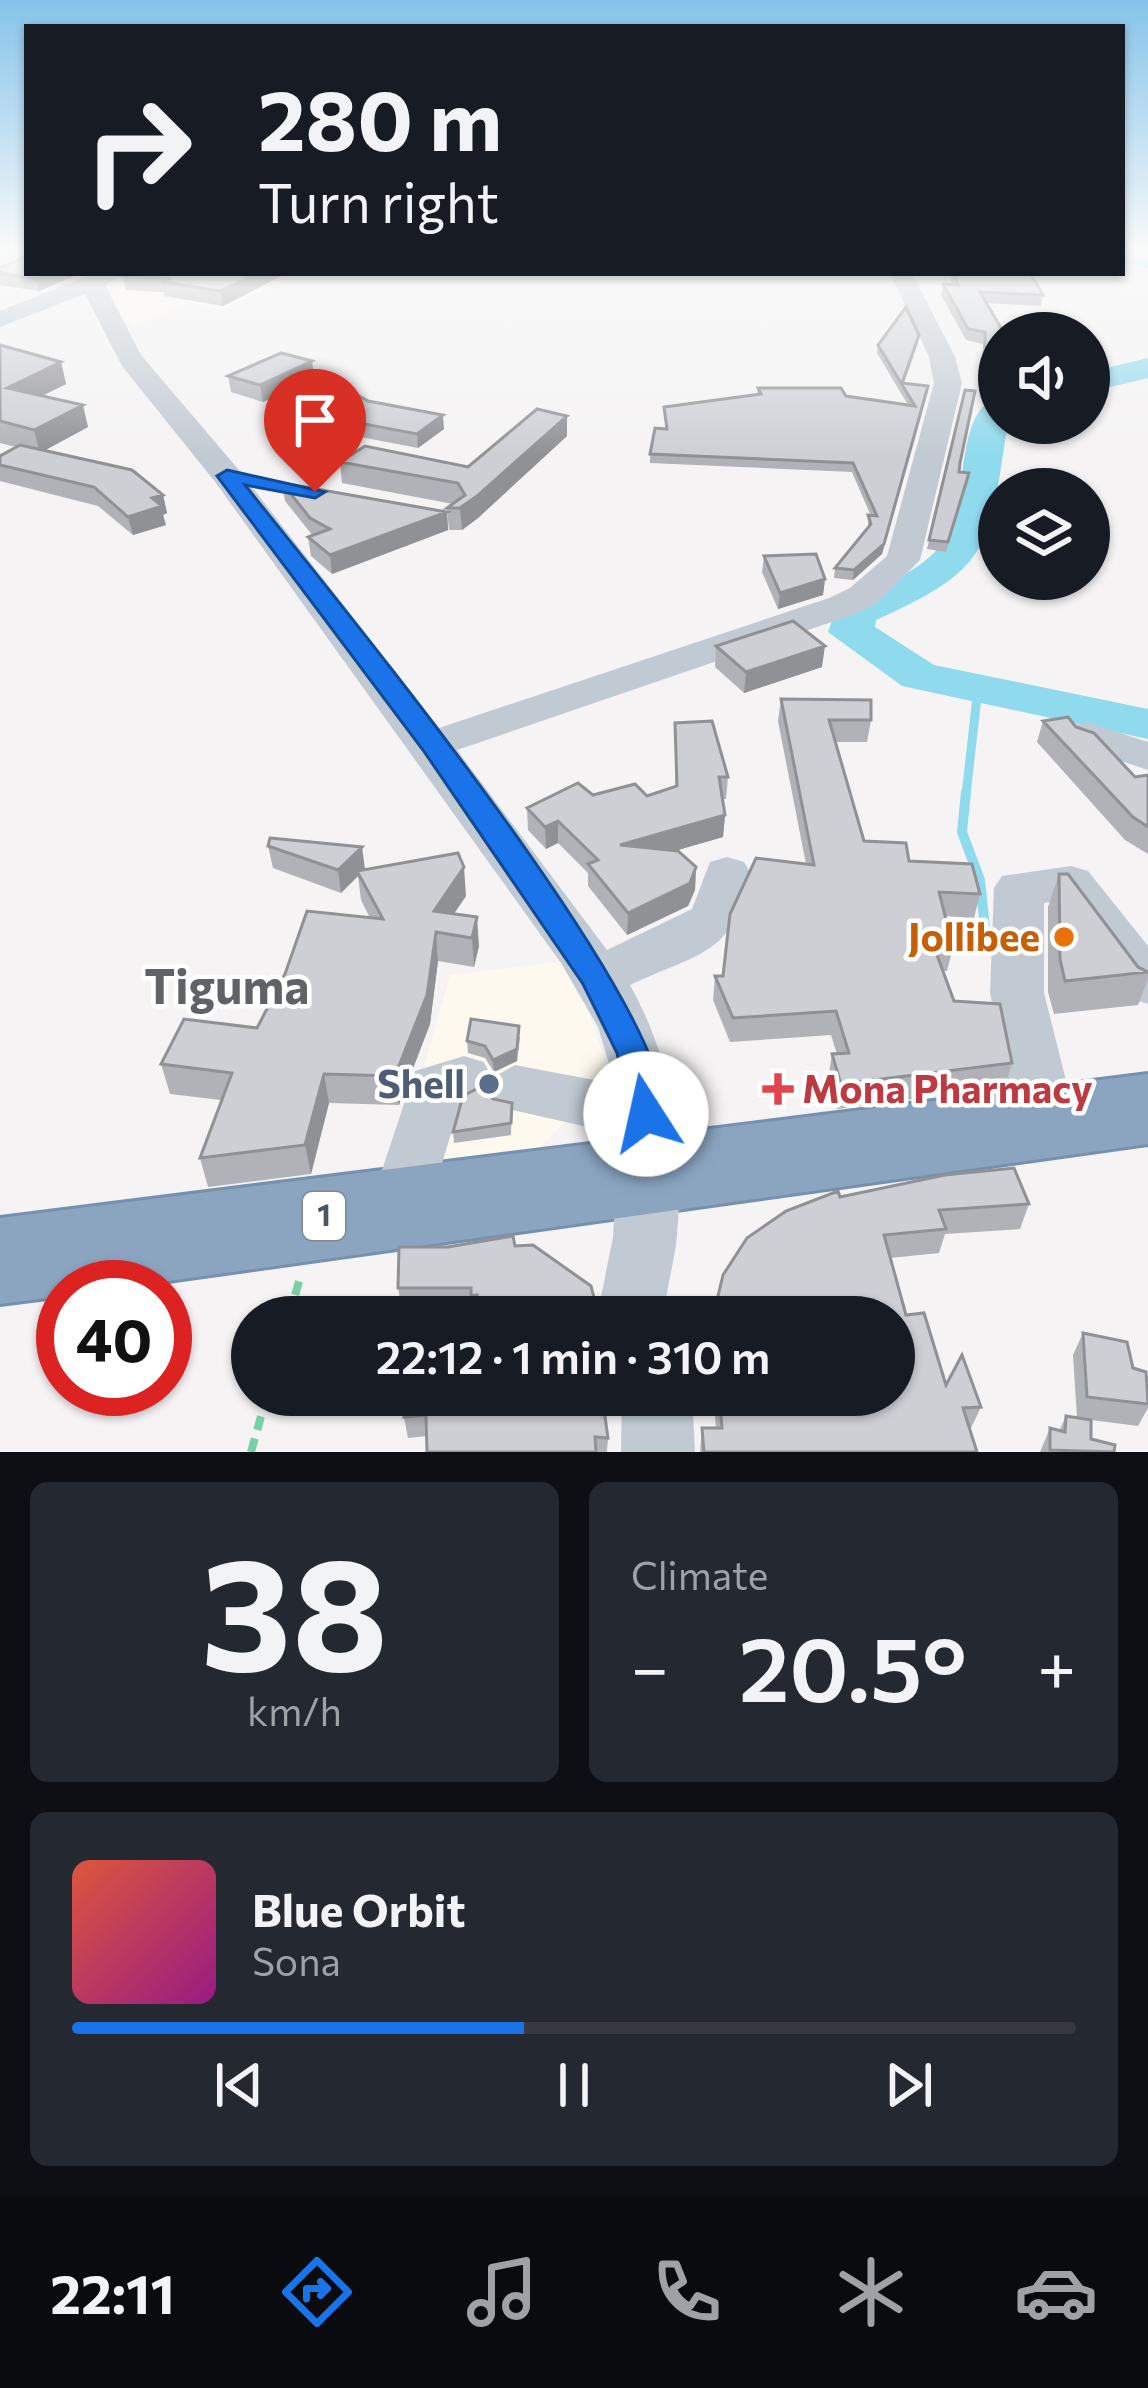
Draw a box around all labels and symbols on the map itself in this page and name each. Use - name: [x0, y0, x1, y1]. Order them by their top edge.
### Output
- pin: [264, 369, 366, 492]
- place label: Jollibee: [908, 911, 1040, 959]
- marker: Jollibee: [1051, 924, 1077, 950]
- district label: Tiguma: [144, 955, 310, 1014]
- position arrow: [583, 1051, 709, 1177]
- place label: Shell: [377, 1058, 465, 1106]
- place label: Mona Pharmacy: [802, 1063, 1093, 1111]
- marker: Shell: [476, 1071, 502, 1097]
- marker: Mona Pharmacy: [765, 1076, 791, 1102]
- road number: 1: [303, 1192, 345, 1240]
- speed limit sign: 40: [36, 1260, 192, 1416]

